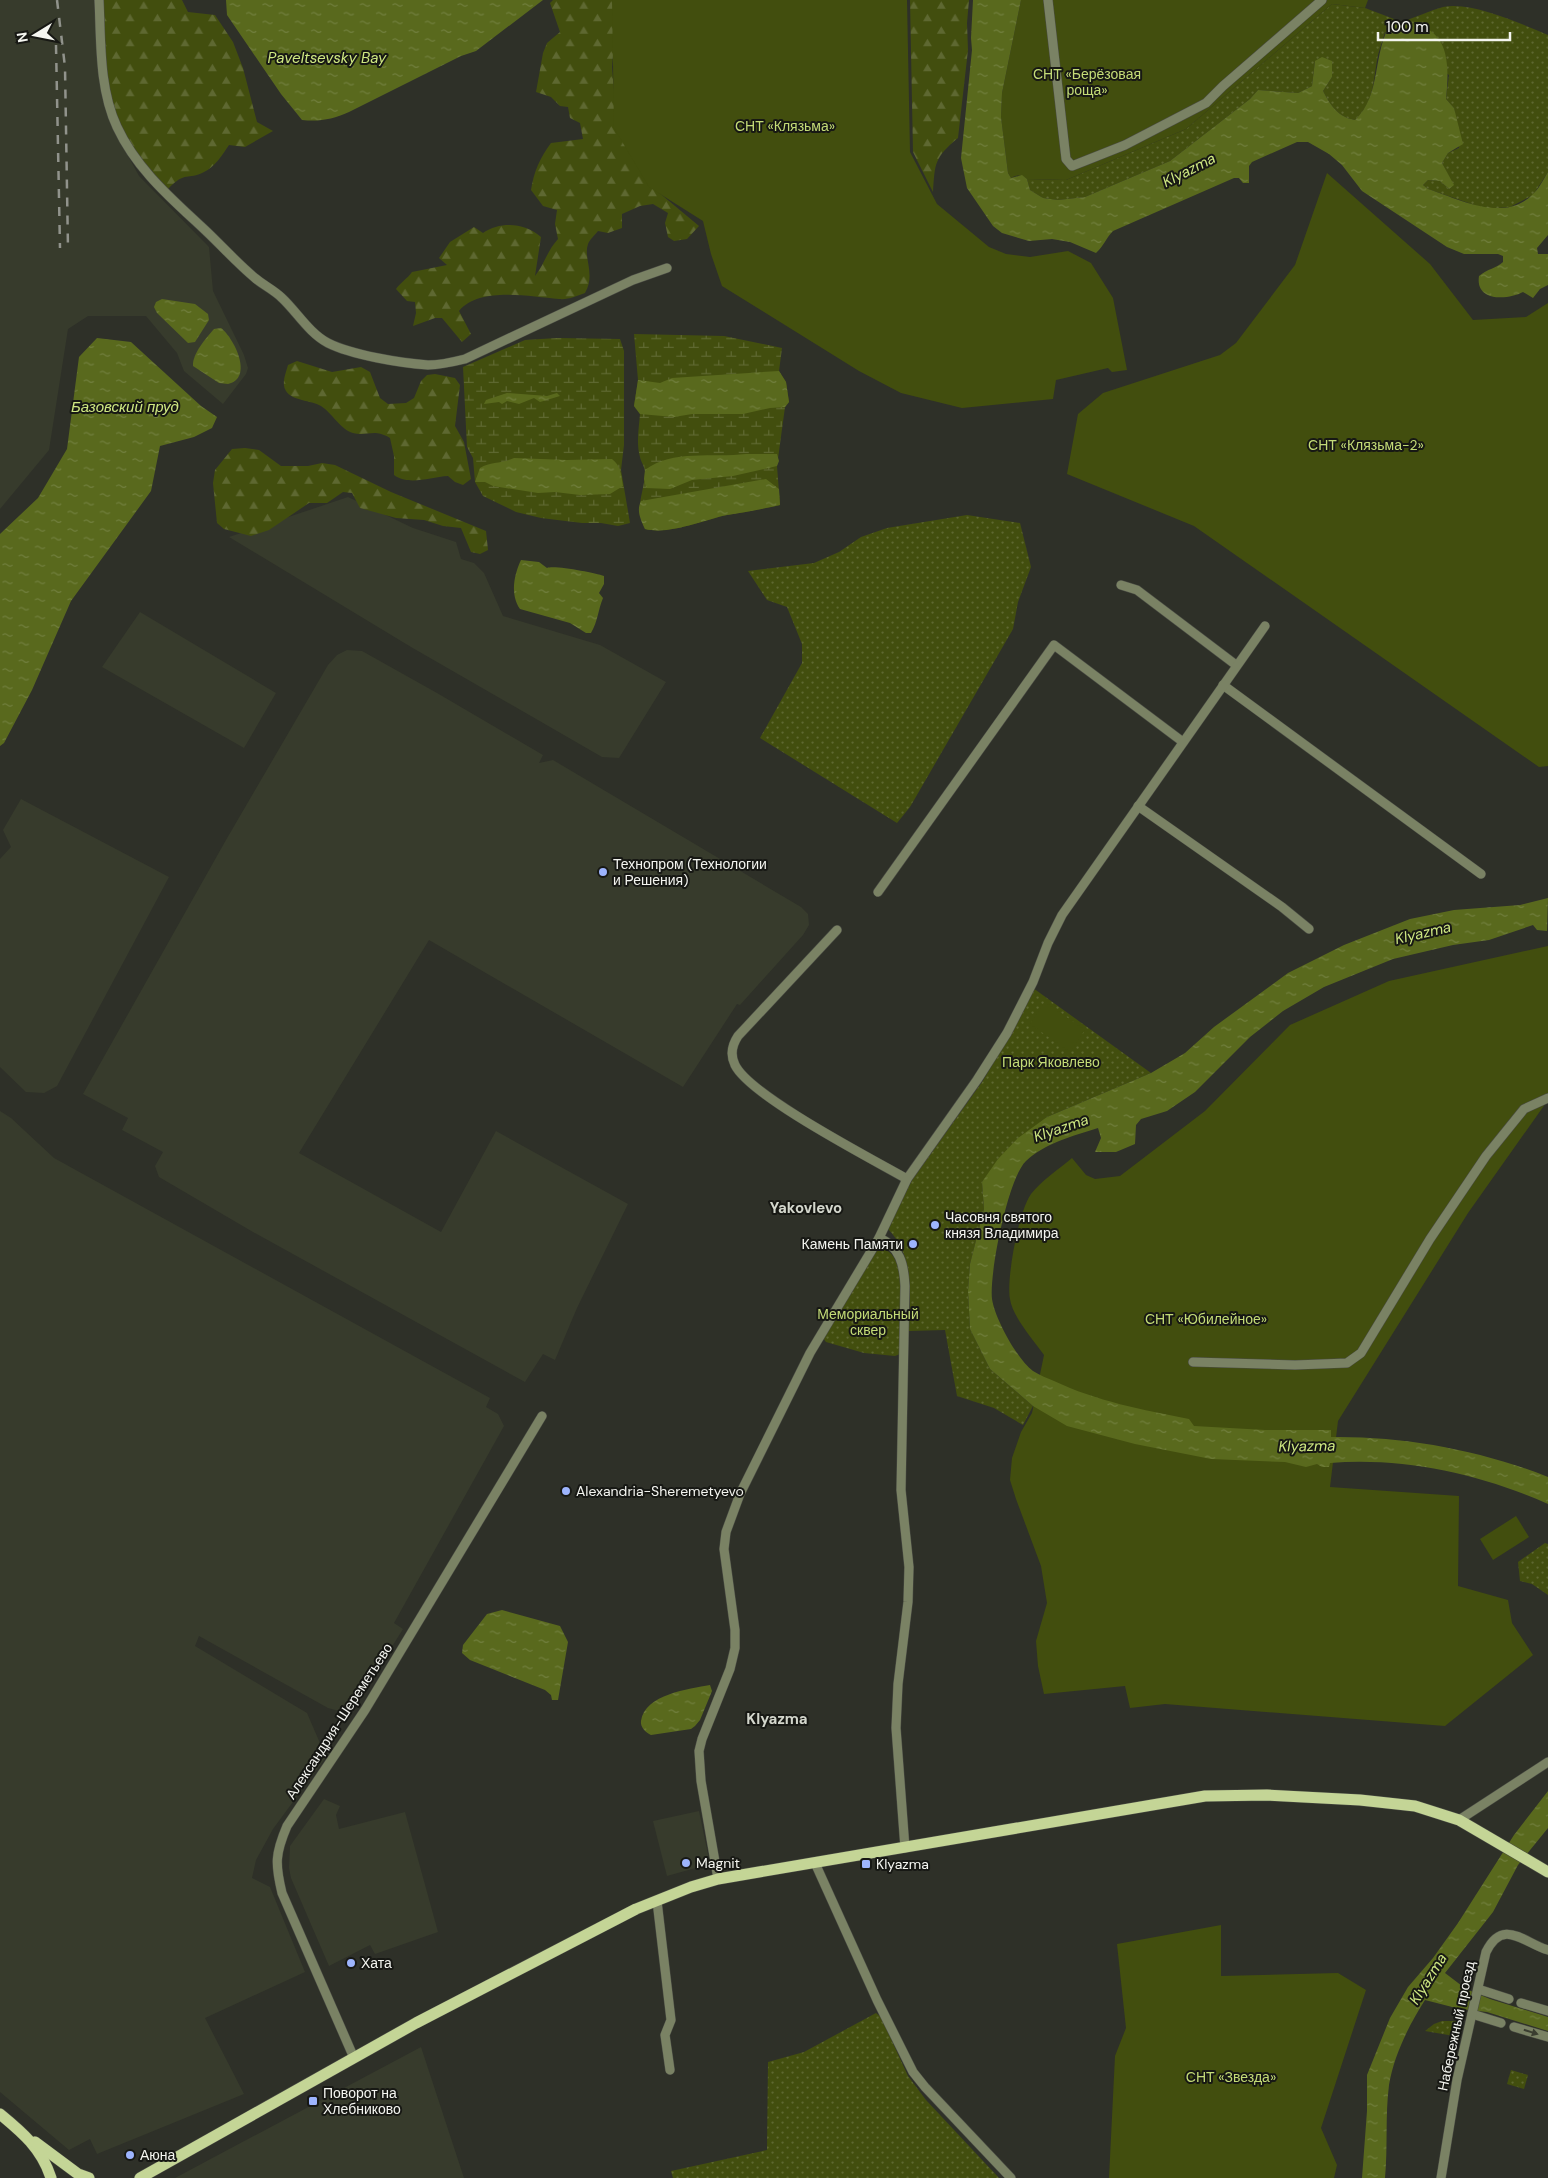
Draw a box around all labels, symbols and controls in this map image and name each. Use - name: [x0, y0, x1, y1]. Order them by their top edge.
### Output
- north arrow: [10, 10, 60, 60]
- scale bar: [1378, 10, 1510, 42]
- text: 100 m: [1386, 17, 1429, 37]
- text: N: [12, 31, 32, 44]
- water label: Paveltsevsky Bay: [268, 48, 387, 68]
- park label: СНТ «Берёзовая роща»: [1033, 65, 1141, 99]
- park label: СНТ «Клязьма»: [735, 117, 835, 135]
- water label: Klyazma: [1159, 148, 1219, 192]
- water label: Базовский пруд: [71, 397, 179, 417]
- park label: СНТ «Клязьма-2»: [1308, 436, 1424, 454]
- place label: Технопром (Технологии и Решения): [613, 855, 767, 889]
- marker: Технопром (Технологии и Решения): [597, 866, 609, 878]
- water label: Klyazma: [1393, 917, 1453, 949]
- park label: Парк Яковлево: [1002, 1053, 1100, 1071]
- water label: Klyazma: [1031, 1109, 1091, 1147]
- district label: Yakovlevo: [770, 1198, 842, 1218]
- place label: Часовня святого князя Владимира: [945, 1208, 1059, 1242]
- marker: Часовня святого князя Владимира: [929, 1219, 941, 1231]
- place label: Камень Памяти: [802, 1235, 903, 1253]
- marker: Камень Памяти: [907, 1238, 919, 1250]
- park label: Мемориальный сквер: [817, 1305, 919, 1339]
- park label: СНТ «Юбилейное»: [1145, 1310, 1267, 1328]
- water label: Klyazma: [1278, 1436, 1336, 1456]
- place label: Alexandria-Sheremetyevo: [576, 1482, 744, 1500]
- marker: Alexandria-Sheremetyevo: [560, 1485, 572, 1497]
- street label: Александрия-Шереметьево: [282, 1639, 396, 1803]
- district label: Klyazma: [746, 1709, 808, 1729]
- place label: Magnit: [696, 1854, 740, 1872]
- place label: Klyazma: [876, 1855, 929, 1873]
- marker: Magnit: [680, 1857, 692, 1869]
- marker: Klyazma: [860, 1858, 872, 1870]
- water label: Klyazma: [1404, 1950, 1452, 2008]
- place label: Хата: [361, 1954, 392, 1972]
- marker: Хата: [345, 1957, 357, 1969]
- street label: Набережный проезд: [1433, 1959, 1479, 2093]
- one-way arrow: [1523, 2029, 1538, 2037]
- park label: СНТ «Звезда»: [1186, 2068, 1276, 2086]
- place label: Поворот на Хлебниково: [323, 2084, 401, 2118]
- marker: Поворот на Хлебниково: [307, 2095, 319, 2107]
- place label: Аюна: [140, 2146, 176, 2164]
- marker: Аюна: [124, 2149, 136, 2161]

